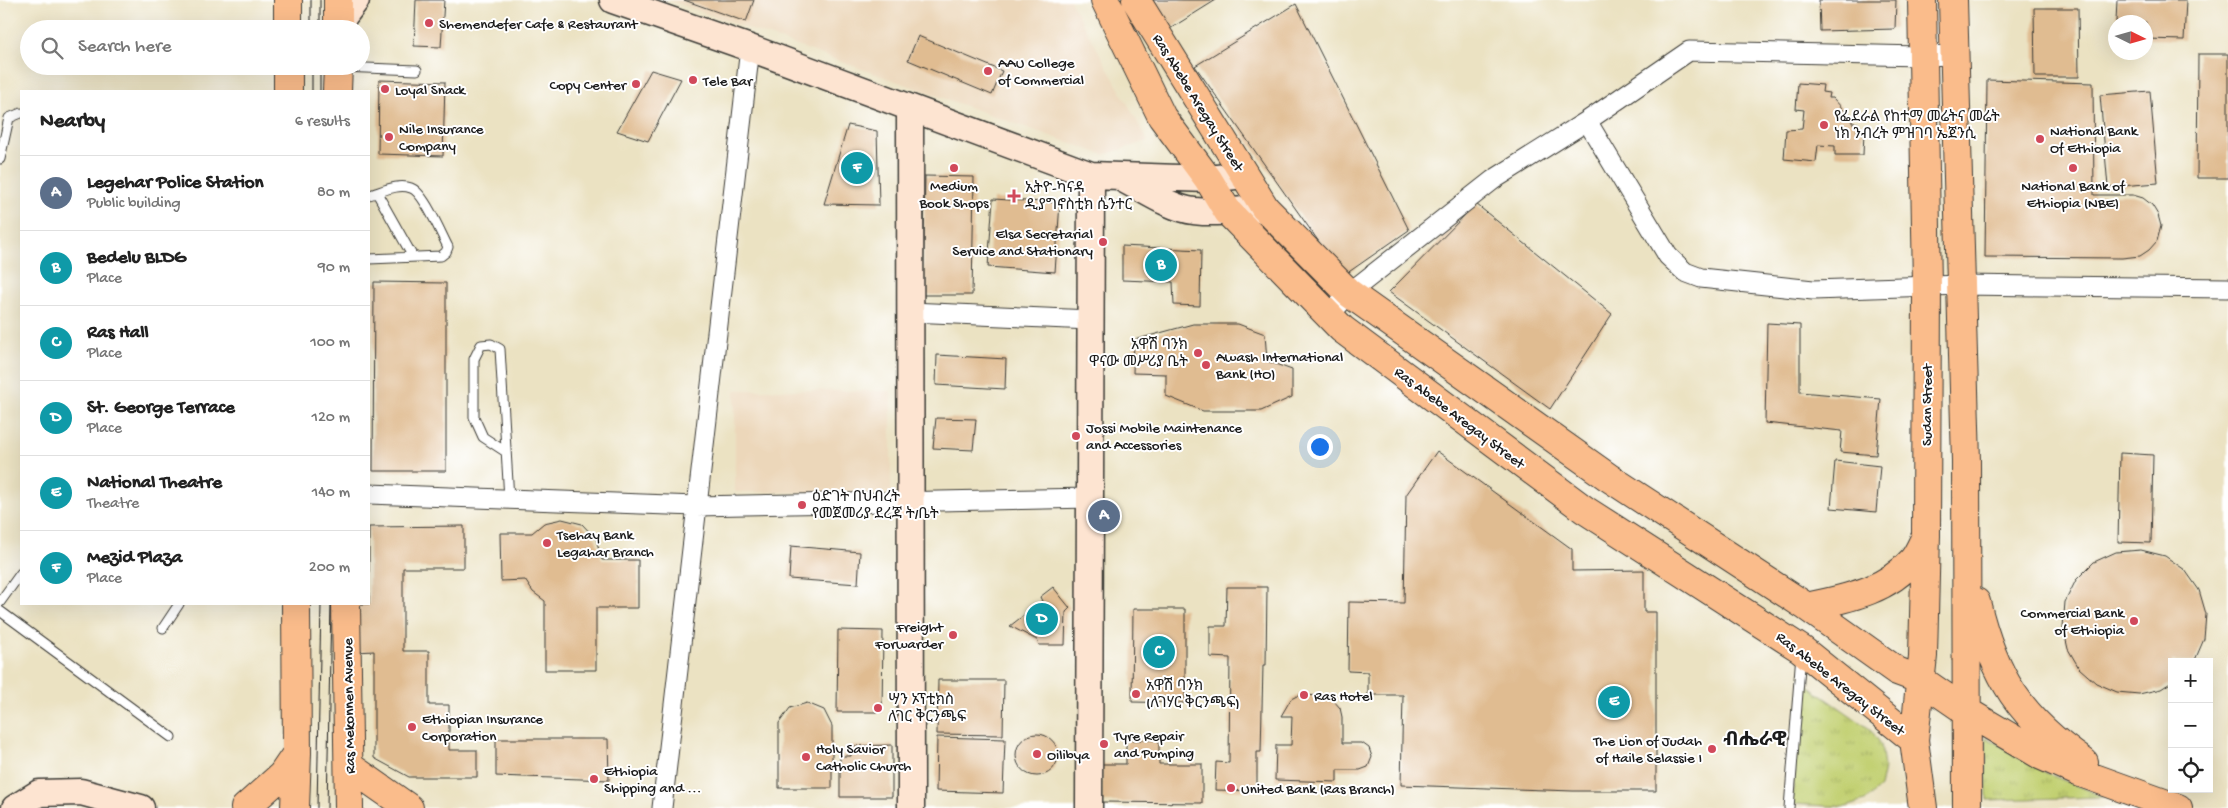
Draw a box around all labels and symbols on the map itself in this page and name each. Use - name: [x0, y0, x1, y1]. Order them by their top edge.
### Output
- north arrow: [2108, 15, 2153, 60]
- place label: Shemendefer Cafe & Restaurant: [439, 16, 639, 34]
- marker: Shemendefer Cafe & Restaurant: [423, 17, 435, 29]
- street label: Ras Abebe Aregay Street: [1148, 31, 1248, 177]
- place label: AAU College of Commercial: [998, 55, 1084, 90]
- marker: AAU College of Commercial: [982, 65, 994, 77]
- place label: Tele Bar: [702, 73, 754, 91]
- marker: Tele Bar: [687, 74, 699, 86]
- place label: Copy Center: [550, 77, 628, 95]
- marker: Copy Center: [630, 78, 642, 90]
- place label: Loyal Snack: [395, 82, 466, 100]
- marker: Loyal Snack: [379, 83, 391, 95]
- place label: የፌደራል የከተማ መሬትና መሬት ነክ ንብረት ምዝገባ ኤጀንሲ: [1834, 109, 2000, 144]
- marker: የፌደራል የከተማ መሬትና መሬት ነክ ንብረት ምዝገባ ኤጀንሲ: [1818, 119, 1830, 131]
- place label: Nile Insurance Company: [399, 121, 484, 156]
- place label: National Bank Of Ethiopia: [2050, 123, 2139, 158]
- marker: Nile Insurance Company: [383, 131, 395, 143]
- marker: National Bank Of Ethiopia: [2034, 133, 2046, 145]
- pin: F: [841, 149, 873, 187]
- marker: Medium Book Shops: [948, 162, 960, 174]
- marker: National Bank of Ethiopia (NBE): [2067, 162, 2079, 174]
- place label: Medium Book Shops: [918, 178, 989, 213]
- place label: National Bank of Ethiopia (NBE): [2021, 178, 2126, 213]
- place label: ኢትዮ-ካናዳ ዲያግኖስቲክ ሴንተር: [1025, 180, 1133, 215]
- marker: ኢትዮ-ካናዳ ዲያግኖስቲክ ሴንተር: [1007, 189, 1021, 203]
- place label: Elsa Secretarial Service and Stationary: [952, 226, 1094, 261]
- marker: Elsa Secretarial Service and Stationary: [1097, 236, 1109, 248]
- pin: B: [1145, 246, 1177, 284]
- place label: አዋሽ ባንክ ዋናው መሥሪያ ቤት: [1089, 336, 1188, 372]
- marker: አዋሽ ባንክ ዋናው መሥሪያ ቤት: [1192, 347, 1204, 359]
- place label: Awash International Bank (HO): [1215, 349, 1343, 384]
- marker: Awash International Bank (HO): [1200, 359, 1212, 371]
- street label: Sudan Street: [1919, 362, 1937, 446]
- street label: Ras Abebe Aregay Street: [1390, 364, 1529, 475]
- place label: Jossi Mobile Maintenance and Accessories: [1086, 420, 1242, 455]
- marker: Jossi Mobile Maintenance and Accessories: [1070, 430, 1082, 442]
- your location: [1307, 434, 1333, 460]
- place label: ዕድገት በህብረት የመጀመሪያ ደረጃ ት/ቤት: [812, 489, 939, 524]
- pin: A: [1088, 497, 1120, 535]
- marker: ዕድገት በህብረት የመጀመሪያ ደረጃ ት/ቤት: [796, 499, 808, 511]
- place label: Tsehay Bank Legahar Branch: [556, 527, 654, 562]
- marker: Tsehay Bank Legahar Branch: [541, 537, 553, 549]
- pin: D: [1026, 600, 1058, 638]
- place label: Commercial Bank of Ethiopia: [2020, 605, 2125, 640]
- marker: Commercial Bank of Ethiopia: [2128, 615, 2140, 627]
- place label: Freight Forwarder: [874, 619, 945, 654]
- marker: Freight Forwarder: [947, 629, 959, 641]
- street label: Ras Abebe Aregay Street: [1772, 629, 1909, 742]
- pin: C: [1143, 633, 1175, 671]
- street label: Ras Mekonnen Avenue: [340, 638, 360, 774]
- place label: አዋሽ ባንክ (ለገሃር ቅርንጫፍ): [1146, 677, 1240, 713]
- pin: E: [1598, 683, 1630, 721]
- marker: አዋሽ ባንክ (ለገሃር ቅርንጫፍ): [1130, 688, 1142, 700]
- place label: Ras Hotel: [1314, 688, 1373, 706]
- marker: Ras Hotel: [1298, 689, 1310, 701]
- place label: ሣን ኦፕቲክስ ለገር ቅርንጫፍ: [888, 692, 967, 727]
- marker: ሣን ኦፕቲክስ ለገር ቅርንጫፍ: [872, 702, 884, 714]
- place label: Ethiopian Insurance Corporation: [422, 711, 543, 746]
- marker: Ethiopian Insurance Corporation: [406, 721, 418, 733]
- place label: Tyre Repair and Pumping: [1113, 728, 1194, 763]
- district label: ብሔራዊ: [1723, 730, 1787, 753]
- place label: The Lion of Judah of Haile Selassie I: [1593, 733, 1702, 768]
- marker: Tyre Repair and Pumping: [1098, 738, 1110, 750]
- place label: Holy Savior Catholic Church: [816, 741, 911, 776]
- marker: The Lion of Judah of Haile Selassie I: [1706, 743, 1718, 755]
- place label: Oilibya: [1047, 747, 1090, 765]
- marker: Oilibya: [1031, 748, 1043, 760]
- marker: Holy Savior Catholic Church: [800, 751, 812, 763]
- place label: Ethiopia Shipping and ...: [604, 763, 701, 798]
- marker: Ethiopia Shipping and ...: [588, 773, 600, 785]
- place label: United Bank (Ras Branch): [1241, 781, 1395, 799]
- marker: United Bank (Ras Branch): [1225, 782, 1237, 794]

